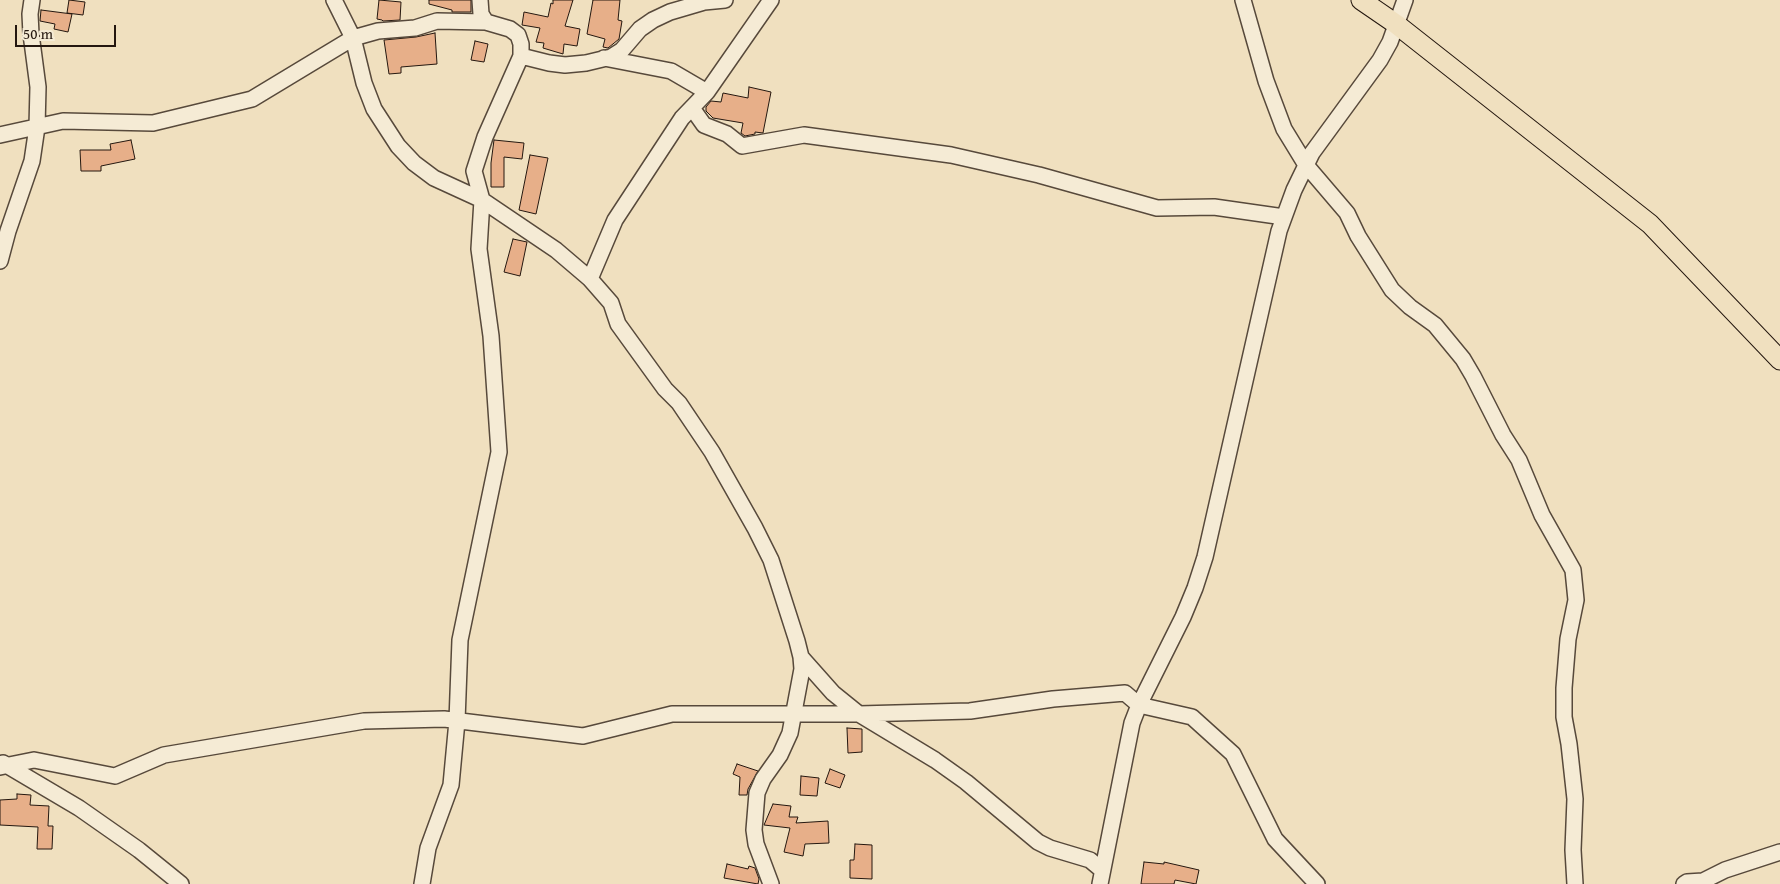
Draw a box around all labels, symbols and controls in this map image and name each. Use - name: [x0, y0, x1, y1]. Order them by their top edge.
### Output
- scale bar: [18, 15, 119, 47]
- text: 50 m: [23, 23, 53, 44]

